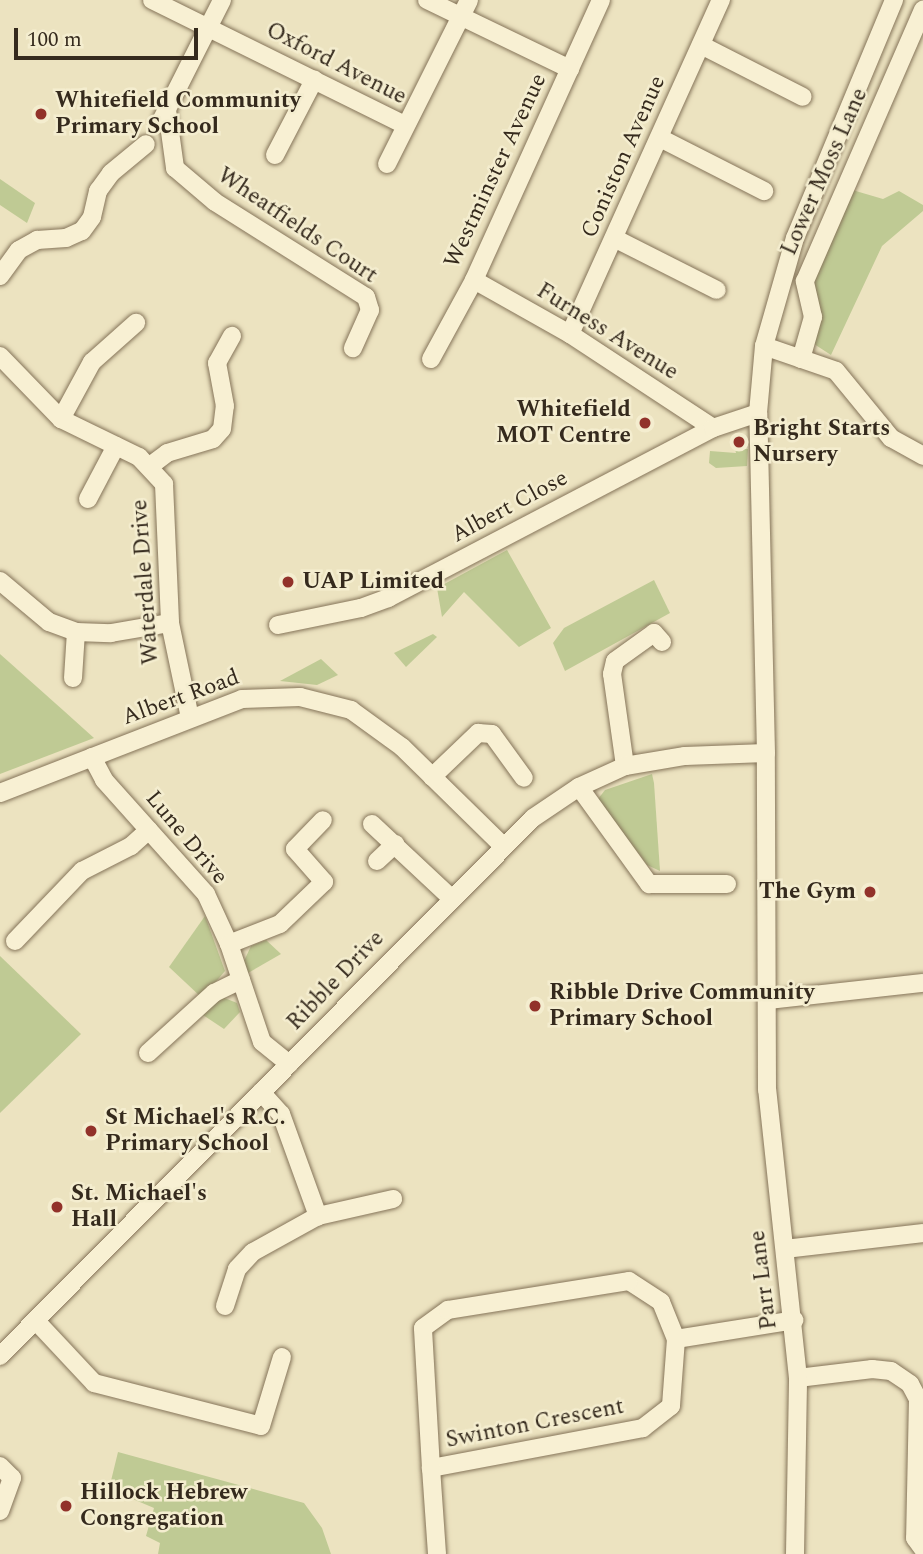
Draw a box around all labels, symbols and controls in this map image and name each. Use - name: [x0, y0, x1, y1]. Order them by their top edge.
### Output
- scale bar: [18, 14, 201, 58]
- street label: Oxford Avenue: [261, 17, 411, 111]
- text: 100 m: [27, 24, 82, 56]
- street label: Westminster Avenue: [439, 69, 553, 273]
- street label: Coniston Avenue: [576, 71, 672, 243]
- street label: Lower Moss Lane: [776, 84, 874, 260]
- place label: Whitefield Community Primary School: [55, 87, 301, 141]
- marker: Whitefield Community Primary School: [33, 106, 49, 122]
- street label: Wheatfields Court: [212, 162, 382, 290]
- street label: Furness Avenue: [531, 277, 683, 387]
- place label: Whitefield MOT Centre: [496, 396, 631, 450]
- marker: Whitefield MOT Centre: [637, 415, 653, 431]
- place label: Bright Starts Nursery: [753, 415, 890, 469]
- marker: Bright Starts Nursery: [731, 434, 747, 450]
- street label: Albert Close: [447, 465, 573, 549]
- street label: Waterdale Drive: [126, 498, 166, 666]
- place label: UAP Limited: [302, 568, 444, 596]
- marker: UAP Limited: [280, 574, 296, 590]
- street label: Albert Road: [119, 664, 243, 732]
- street label: Lune Drive: [139, 785, 233, 891]
- place label: The Gym: [759, 878, 856, 906]
- marker: The Gym: [862, 884, 878, 900]
- street label: Ribble Drive: [282, 925, 390, 1037]
- place label: Ribble Drive Community Primary School: [549, 979, 814, 1033]
- marker: Ribble Drive Community Primary School: [527, 998, 543, 1014]
- place label: St Michael's R.C. Primary School: [105, 1104, 286, 1158]
- marker: St Michael's R.C. Primary School: [83, 1123, 99, 1139]
- place label: St. Michael's Hall: [71, 1180, 207, 1234]
- marker: St. Michael's Hall: [49, 1199, 65, 1215]
- street label: Parr Lane: [744, 1229, 784, 1331]
- street label: Swinton Crescent: [444, 1393, 626, 1455]
- place label: Hillock Hebrew Congregation: [80, 1479, 247, 1533]
- marker: Hillock Hebrew Congregation: [58, 1498, 74, 1514]

